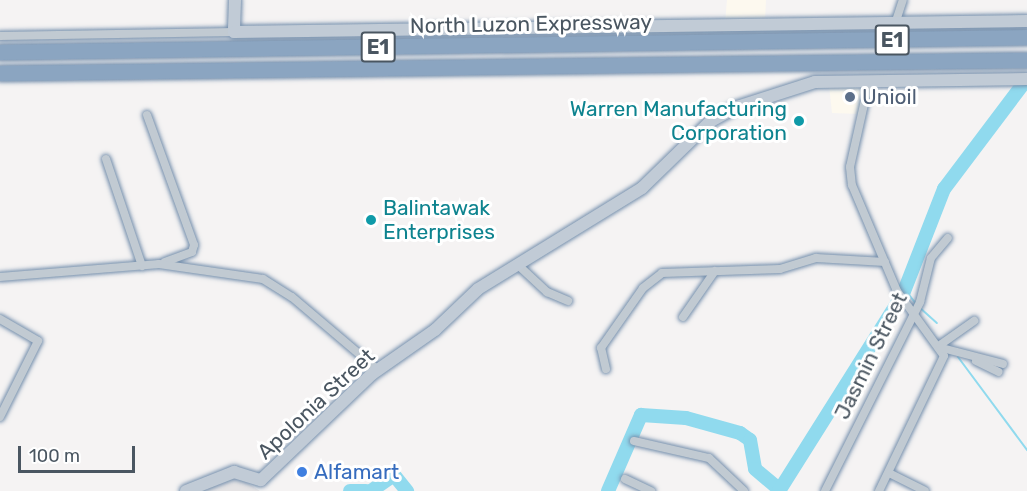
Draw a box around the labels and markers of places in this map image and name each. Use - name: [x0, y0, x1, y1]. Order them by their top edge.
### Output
- place label: Unioil: [862, 84, 917, 110]
- marker: Unioil: [843, 90, 857, 104]
- place label: Warren Manufacturing Corporation: [570, 96, 787, 146]
- marker: Warren Manufacturing Corporation: [792, 114, 806, 128]
- place label: Balintawak Enterprises: [383, 195, 495, 245]
- marker: Balintawak Enterprises: [364, 213, 378, 227]
- place label: Alfamart: [314, 459, 399, 485]
- marker: Alfamart: [295, 465, 309, 479]

